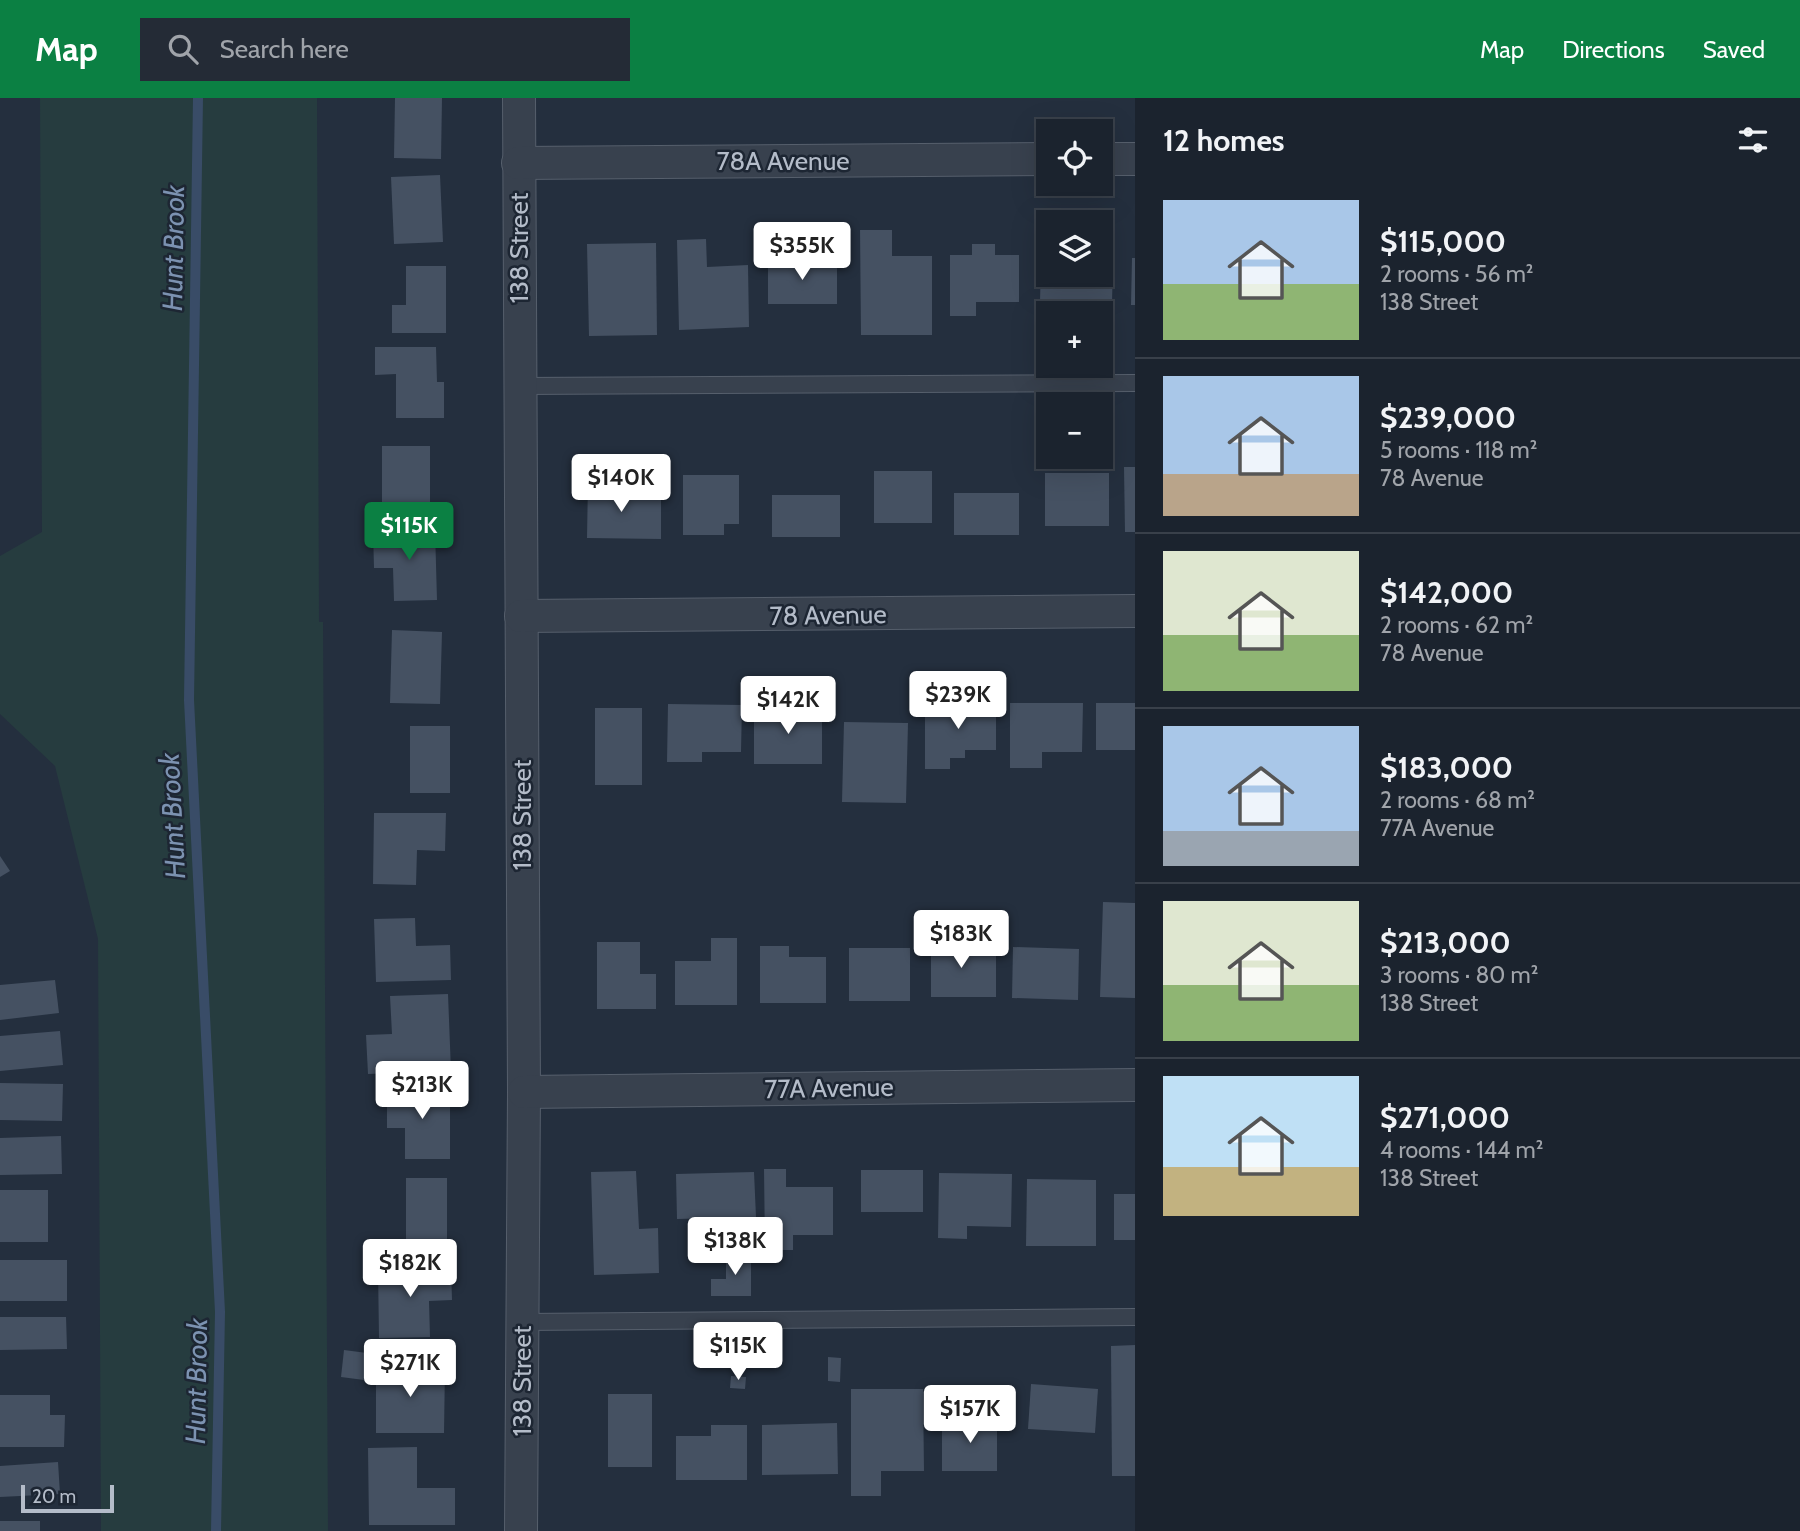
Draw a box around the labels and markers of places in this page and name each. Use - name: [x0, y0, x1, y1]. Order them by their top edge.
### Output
- pin: $355K: [753, 222, 851, 282]
- pin: $140K: [572, 454, 670, 514]
- pin: $115K: [360, 503, 458, 562]
- pin: $239K: [909, 672, 1007, 731]
- pin: $142K: [739, 676, 837, 736]
- pin: $183K: [912, 910, 1010, 970]
- pin: $213K: [373, 1062, 471, 1121]
- pin: $138K: [686, 1218, 784, 1277]
- pin: $182K: [361, 1240, 459, 1299]
- pin: $115K: [689, 1322, 787, 1382]
- pin: $271K: [361, 1340, 459, 1399]
- pin: $157K: [921, 1386, 1019, 1445]

